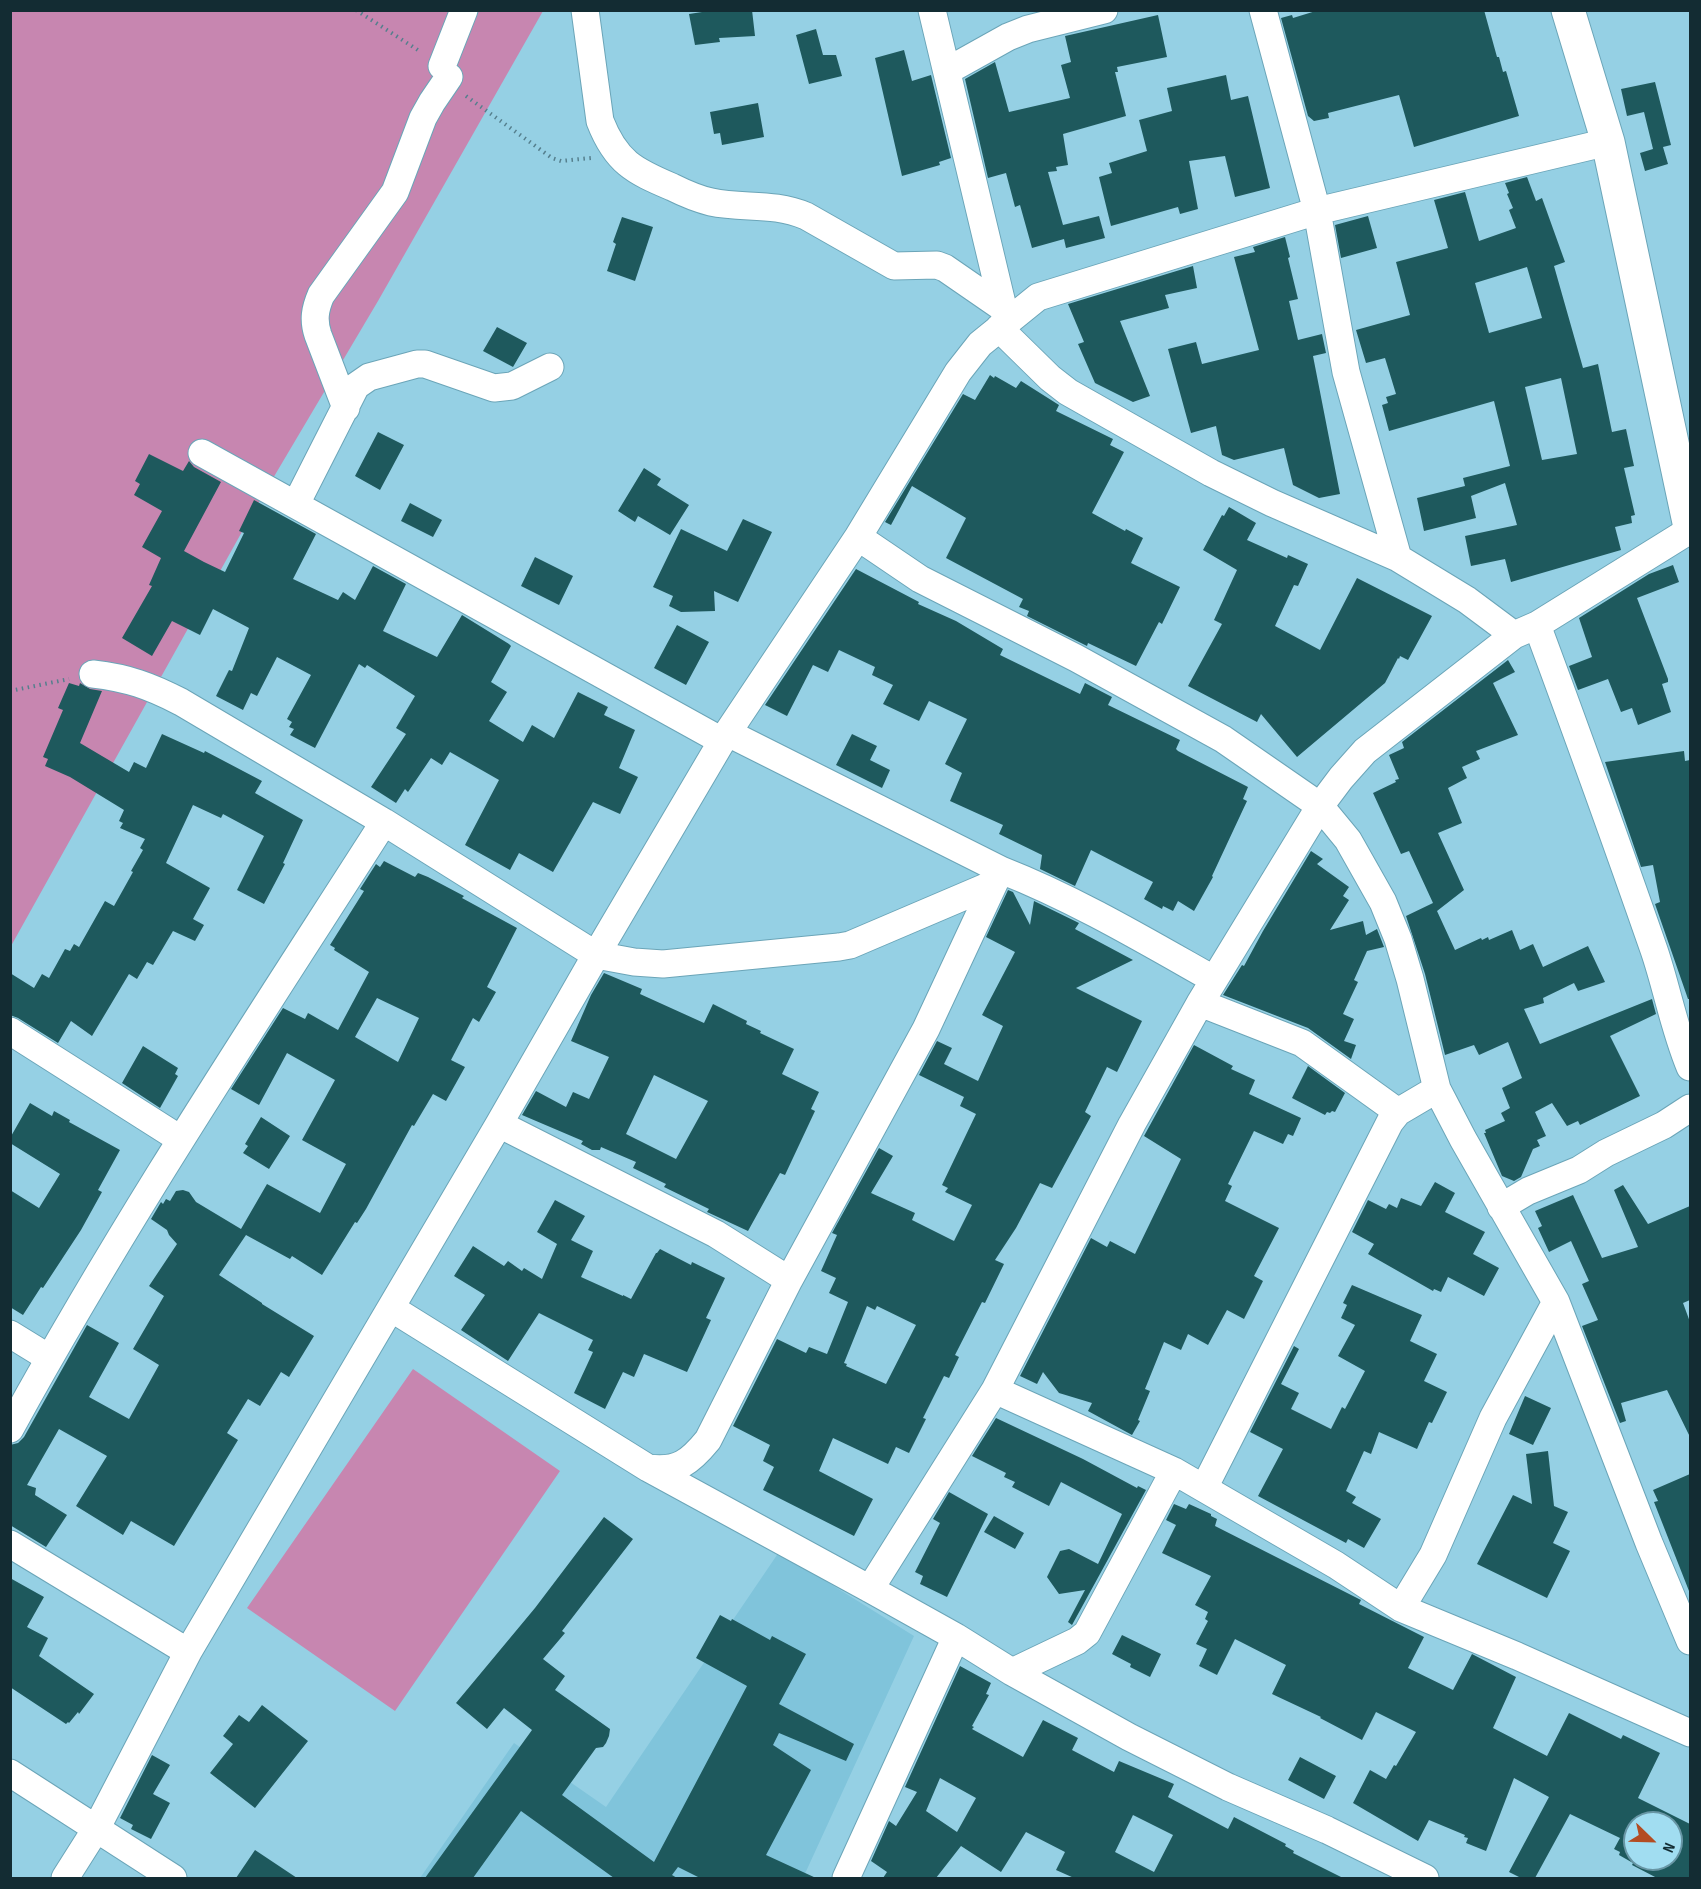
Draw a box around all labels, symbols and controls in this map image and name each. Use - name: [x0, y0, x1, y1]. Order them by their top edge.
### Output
- north arrow: [1623, 1811, 1683, 1871]
- text: N: [1658, 1840, 1679, 1855]

